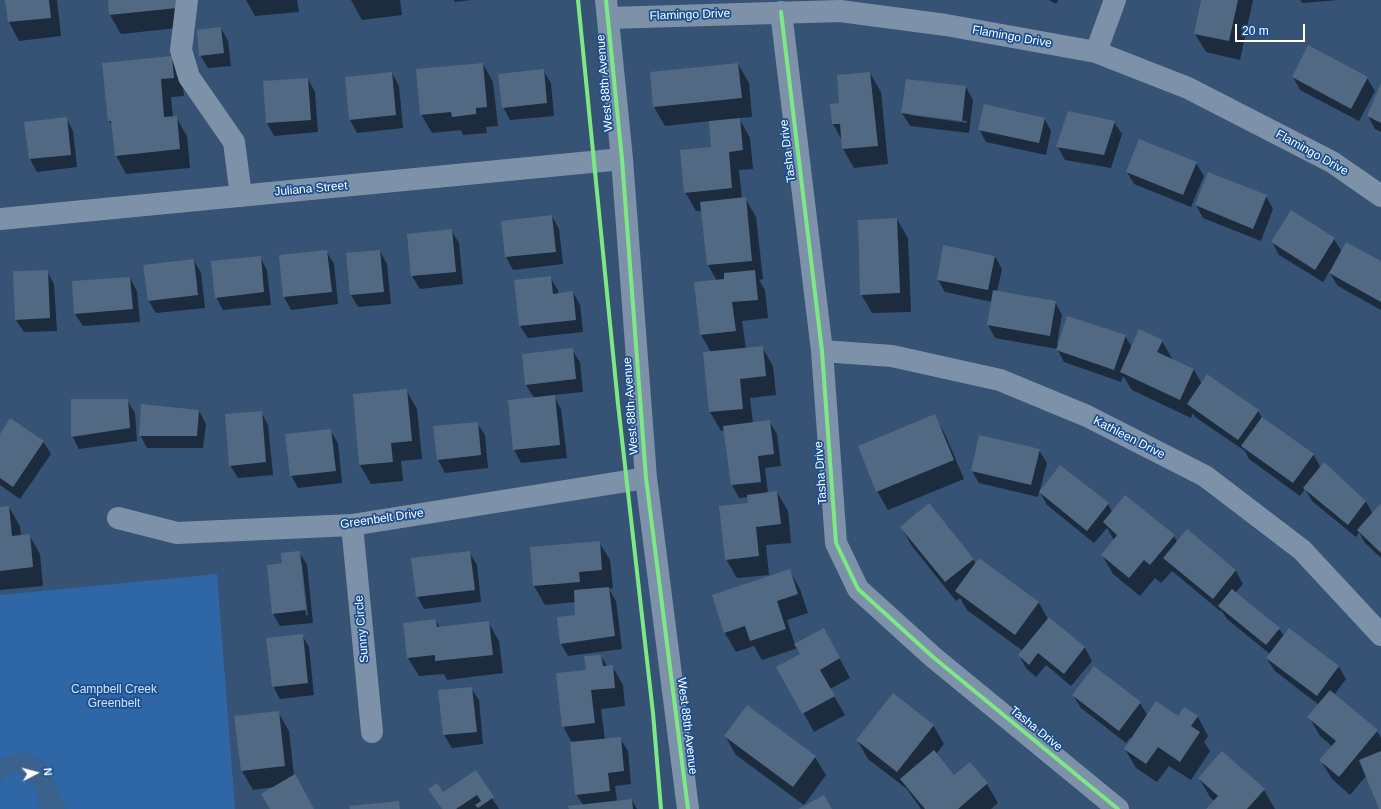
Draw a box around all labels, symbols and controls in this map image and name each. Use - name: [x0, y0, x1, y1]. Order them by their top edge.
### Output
- street label: Flamingo Drive: [649, 6, 731, 24]
- scale bar: [1237, 16, 1307, 42]
- street label: Flamingo Drive: [971, 23, 1053, 51]
- text: 20 m: [1242, 24, 1269, 38]
- street label: West 88th Avenue: [594, 34, 616, 132]
- street label: Tasha Drive: [777, 119, 799, 183]
- street label: Flamingo Drive: [1273, 127, 1351, 179]
- street label: Juliana Street: [274, 179, 348, 199]
- street label: West 88th Avenue: [620, 357, 642, 455]
- street label: Kathleen Drive: [1091, 414, 1167, 462]
- street label: Tasha Drive: [812, 441, 830, 505]
- street label: Greenbelt Drive: [339, 506, 425, 532]
- street label: Sunny Circle: [352, 594, 372, 664]
- street label: West 88th Avenue: [674, 677, 700, 775]
- park label: Campbell Creek Greenbelt: [71, 683, 157, 711]
- street label: Tasha Drive: [1007, 703, 1065, 755]
- north arrow: [16, 753, 56, 793]
- text: N: [42, 767, 54, 776]

